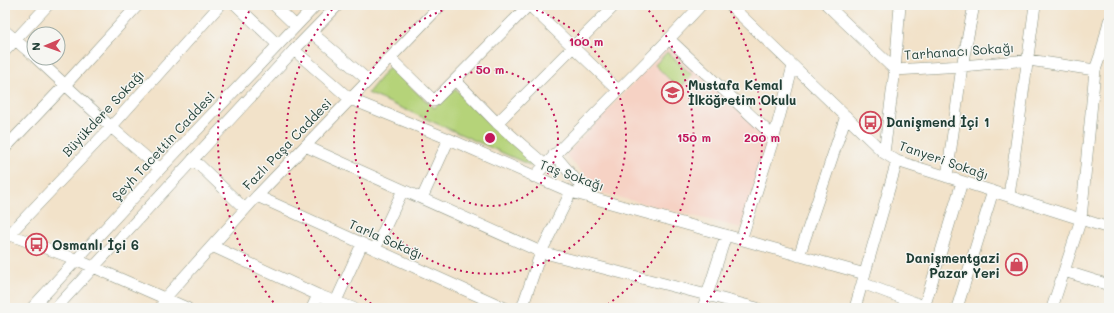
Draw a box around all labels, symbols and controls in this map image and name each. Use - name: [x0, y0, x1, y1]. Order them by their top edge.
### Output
- north arrow: [26, 26, 66, 66]
- text: 100 m: [569, 33, 603, 49]
- street label: Tarhanacı Sokağı: [903, 38, 1014, 63]
- text: N: [28, 42, 43, 51]
- text: 50 m: [476, 61, 504, 77]
- street label: Büyükdere Sokağı: [58, 66, 147, 160]
- place label: Mustafa Kemal İlköğretim Okulu: [688, 76, 796, 108]
- school or university icon: Mustafa Kemal İlköğretim Okulu: [659, 79, 685, 105]
- street label: Şeyh Tacettin Caddesi: [107, 87, 218, 204]
- street label: Fazlı Paşa Caddesi: [239, 94, 335, 193]
- bus stop icon: Danişmend İçi 1: [858, 109, 884, 135]
- place label: Danişmend İçi 1: [886, 113, 989, 132]
- text: 150 m: [677, 129, 711, 145]
- text: 200 m: [744, 129, 780, 145]
- centre of rings: [483, 131, 497, 145]
- street label: Tanyeri Sokağı: [897, 136, 991, 183]
- street label: Taş Sokağı: [538, 155, 607, 194]
- street label: Tarla Sokağı: [347, 215, 426, 262]
- bus stop icon: Osmanlı İçi 6: [24, 232, 50, 258]
- place label: Osmanlı İçi 6: [52, 236, 139, 253]
- place label: Danişmentgazi Pazar Yeri: [906, 249, 1000, 281]
- shop icon: Danişmentgazi Pazar Yeri: [1003, 252, 1029, 278]

